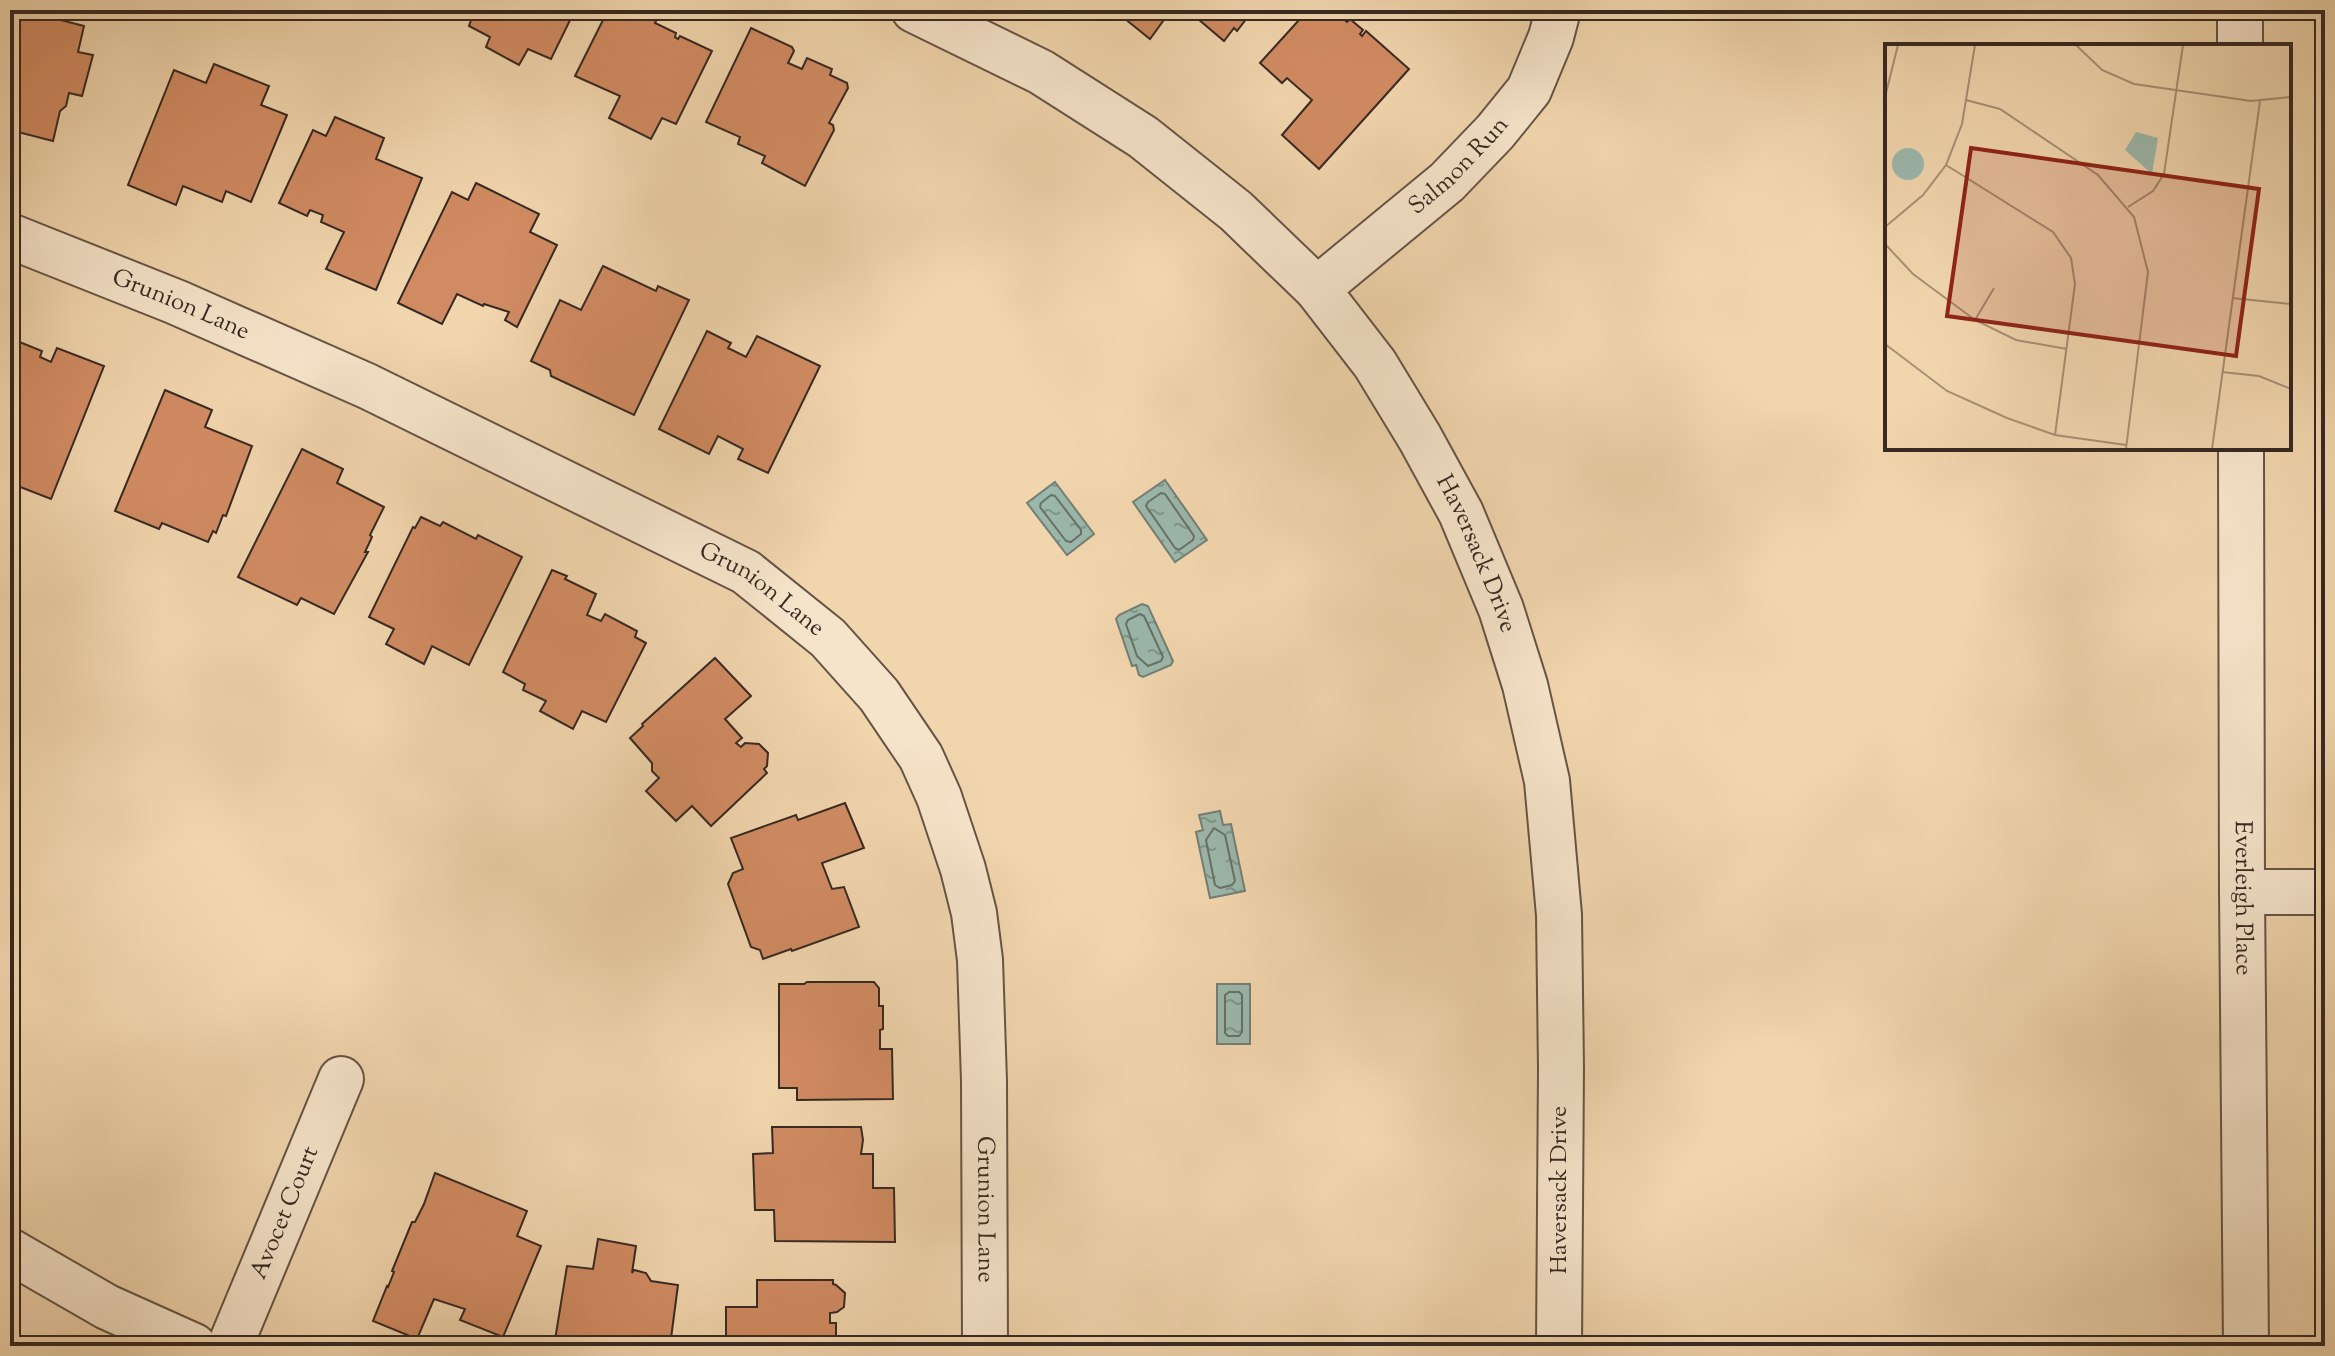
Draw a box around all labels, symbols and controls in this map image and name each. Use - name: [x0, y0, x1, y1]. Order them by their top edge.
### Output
- inset map: [1885, 44, 2291, 450]
- street label: Salmon Run: [1402, 110, 1517, 224]
- street label: Grunion Lane: [107, 261, 255, 349]
- street label: Haversack Drive: [1427, 469, 1524, 637]
- street label: Grunion Lane: [693, 534, 831, 645]
- street label: Everleigh Place: [2225, 821, 2260, 976]
- street label: Haversack Drive: [1543, 1106, 1577, 1274]
- street label: Grunion Lane: [967, 1136, 1002, 1283]
- street label: Avocet Court: [242, 1141, 328, 1285]

